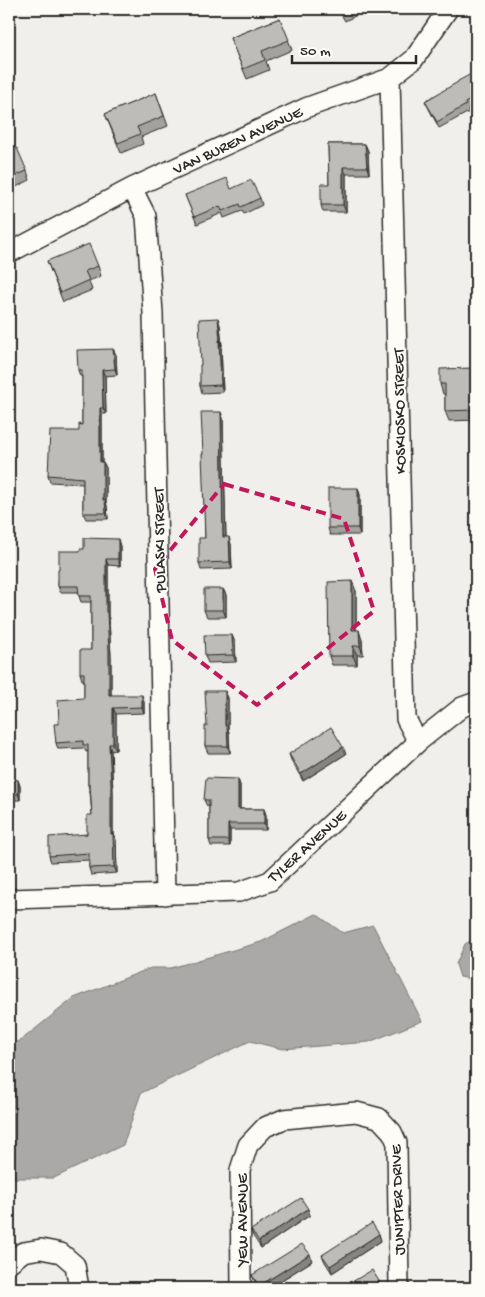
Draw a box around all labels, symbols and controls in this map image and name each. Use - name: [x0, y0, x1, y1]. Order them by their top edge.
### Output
- scale bar: [292, 32, 416, 64]
- text: 50 m: [300, 43, 331, 61]
- street label: VAN BUREN AVENUE: [170, 103, 307, 181]
- street label: KOSKIOSKO STREET: [391, 347, 412, 474]
- street label: PULASKI STREET: [151, 486, 172, 594]
- street label: TYLER AVENUE: [264, 807, 352, 889]
- street label: JUNIPTER DRIVE: [388, 1143, 411, 1256]
- street label: YEW AVENUE: [235, 1173, 254, 1268]

